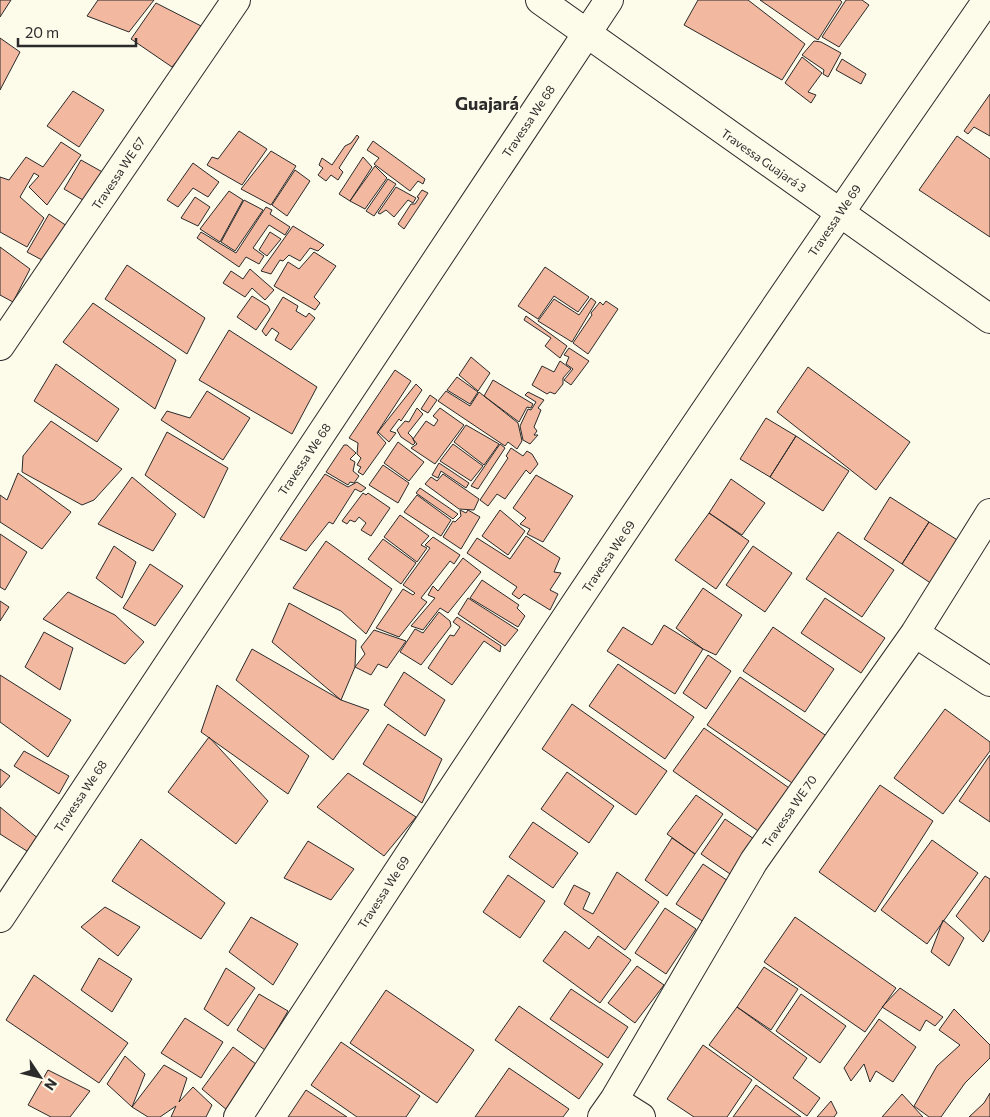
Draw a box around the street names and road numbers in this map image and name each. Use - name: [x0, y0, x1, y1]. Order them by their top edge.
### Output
- street label: Travessa We 68: [499, 82, 557, 160]
- street label: Travessa Guajará 3: [719, 125, 809, 195]
- street label: Travessa WE 67: [89, 134, 147, 212]
- street label: Travessa We 69: [805, 181, 863, 259]
- street label: Travessa We 68: [275, 420, 333, 498]
- street label: Travessa We 69: [579, 517, 637, 595]
- street label: Travessa We 68: [51, 757, 109, 835]
- street label: Travessa WE 70: [759, 772, 819, 850]
- street label: Travessa We 69: [354, 853, 412, 931]

